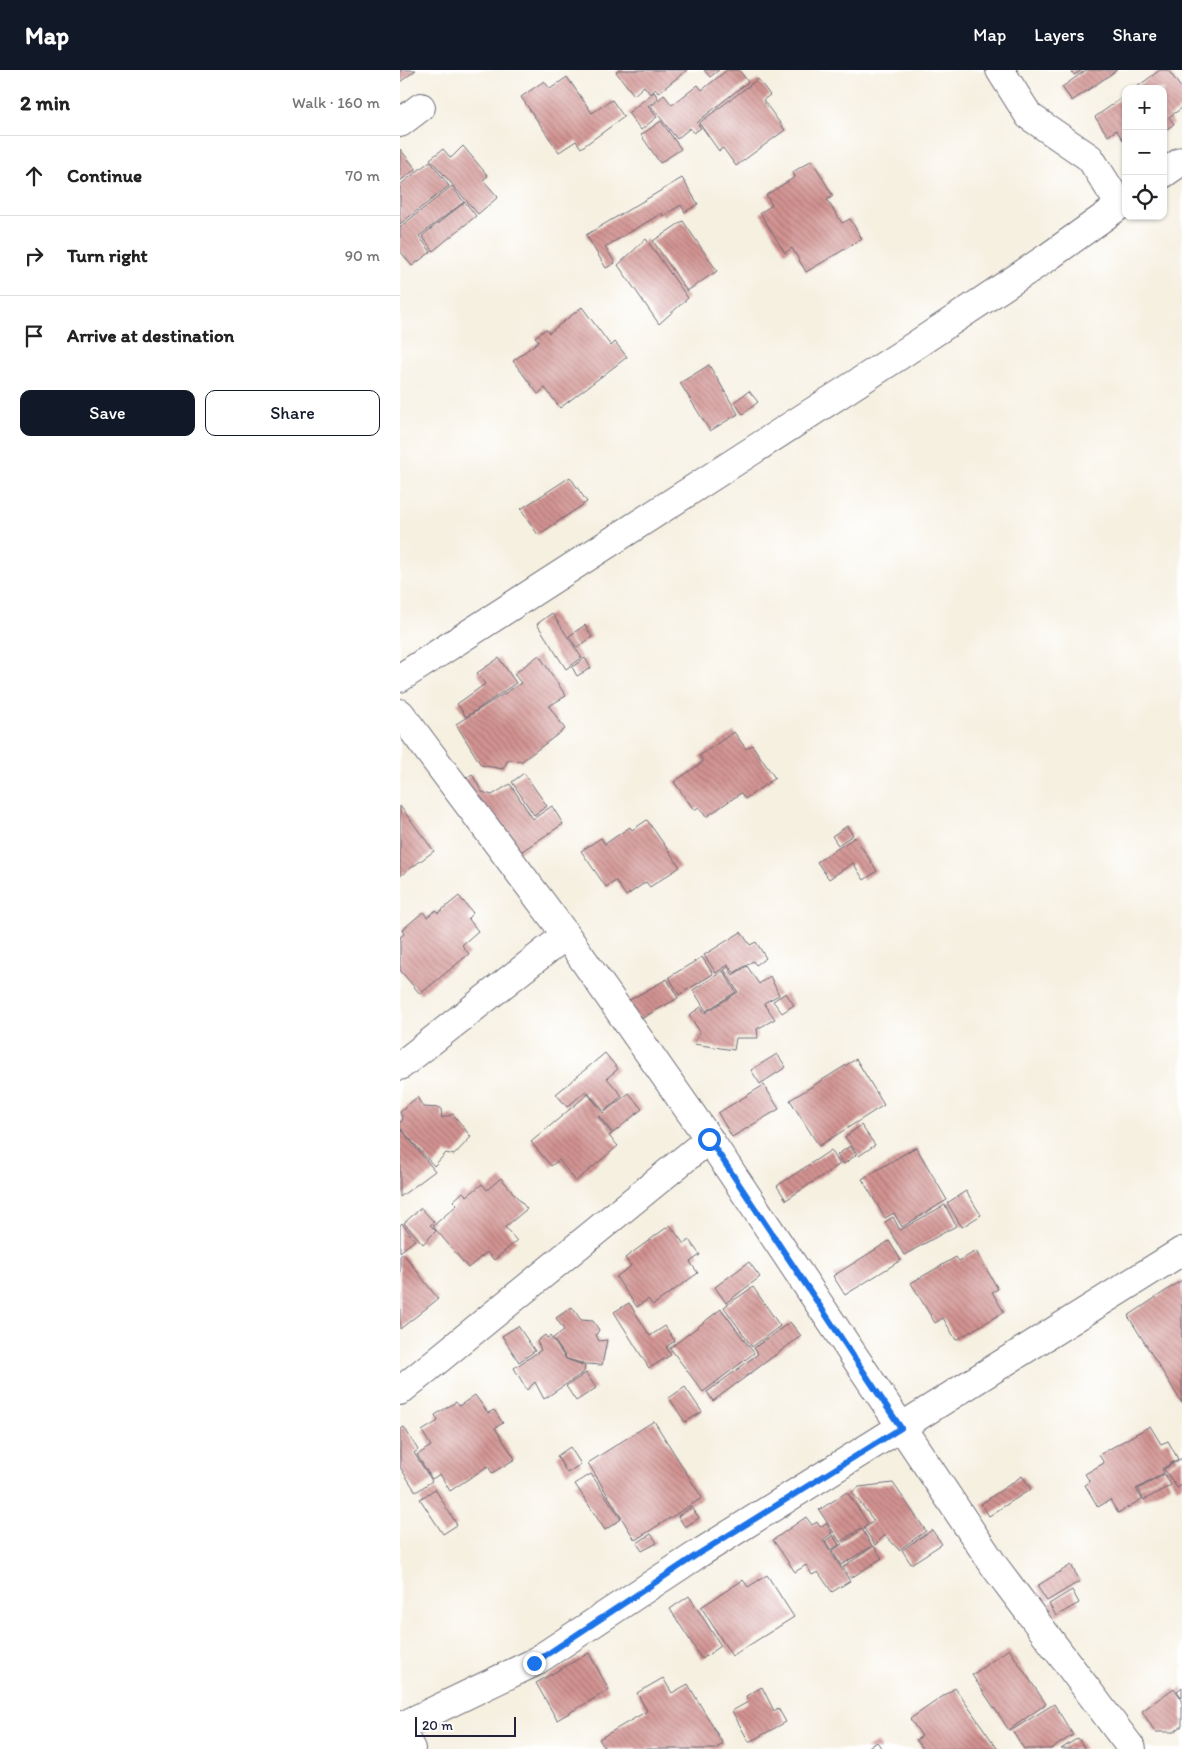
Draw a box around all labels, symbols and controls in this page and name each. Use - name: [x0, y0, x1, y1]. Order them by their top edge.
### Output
- text: Map: [25, 21, 69, 50]
- text: Map: [973, 24, 1006, 46]
- text: Layers: [1034, 24, 1084, 46]
- text: Share: [1112, 24, 1157, 46]
- map controls: [1122, 85, 1167, 220]
- button: +: [1122, 85, 1167, 130]
- text: 2 min: [20, 90, 70, 115]
- text: Walk · 160 m: [292, 93, 380, 112]
- button: −: [1122, 130, 1167, 175]
- icon: ahead: [20, 162, 48, 190]
- text: Continue: [67, 164, 142, 187]
- text: 70 m: [345, 166, 380, 185]
- button: locate: [1122, 175, 1167, 220]
- icon: right: [20, 242, 48, 270]
- text: Turn right: [67, 244, 148, 267]
- text: 90 m: [345, 246, 380, 265]
- icon: arrive: [20, 322, 48, 350]
- text: Arrive at destination: [67, 324, 234, 347]
- button: Save: [20, 390, 195, 436]
- button: Share: [205, 390, 380, 436]
- route start: [698, 1128, 721, 1151]
- route end: [523, 1652, 546, 1675]
- scale bar: [415, 1714, 516, 1737]
- text: 20 m: [422, 1717, 453, 1734]

